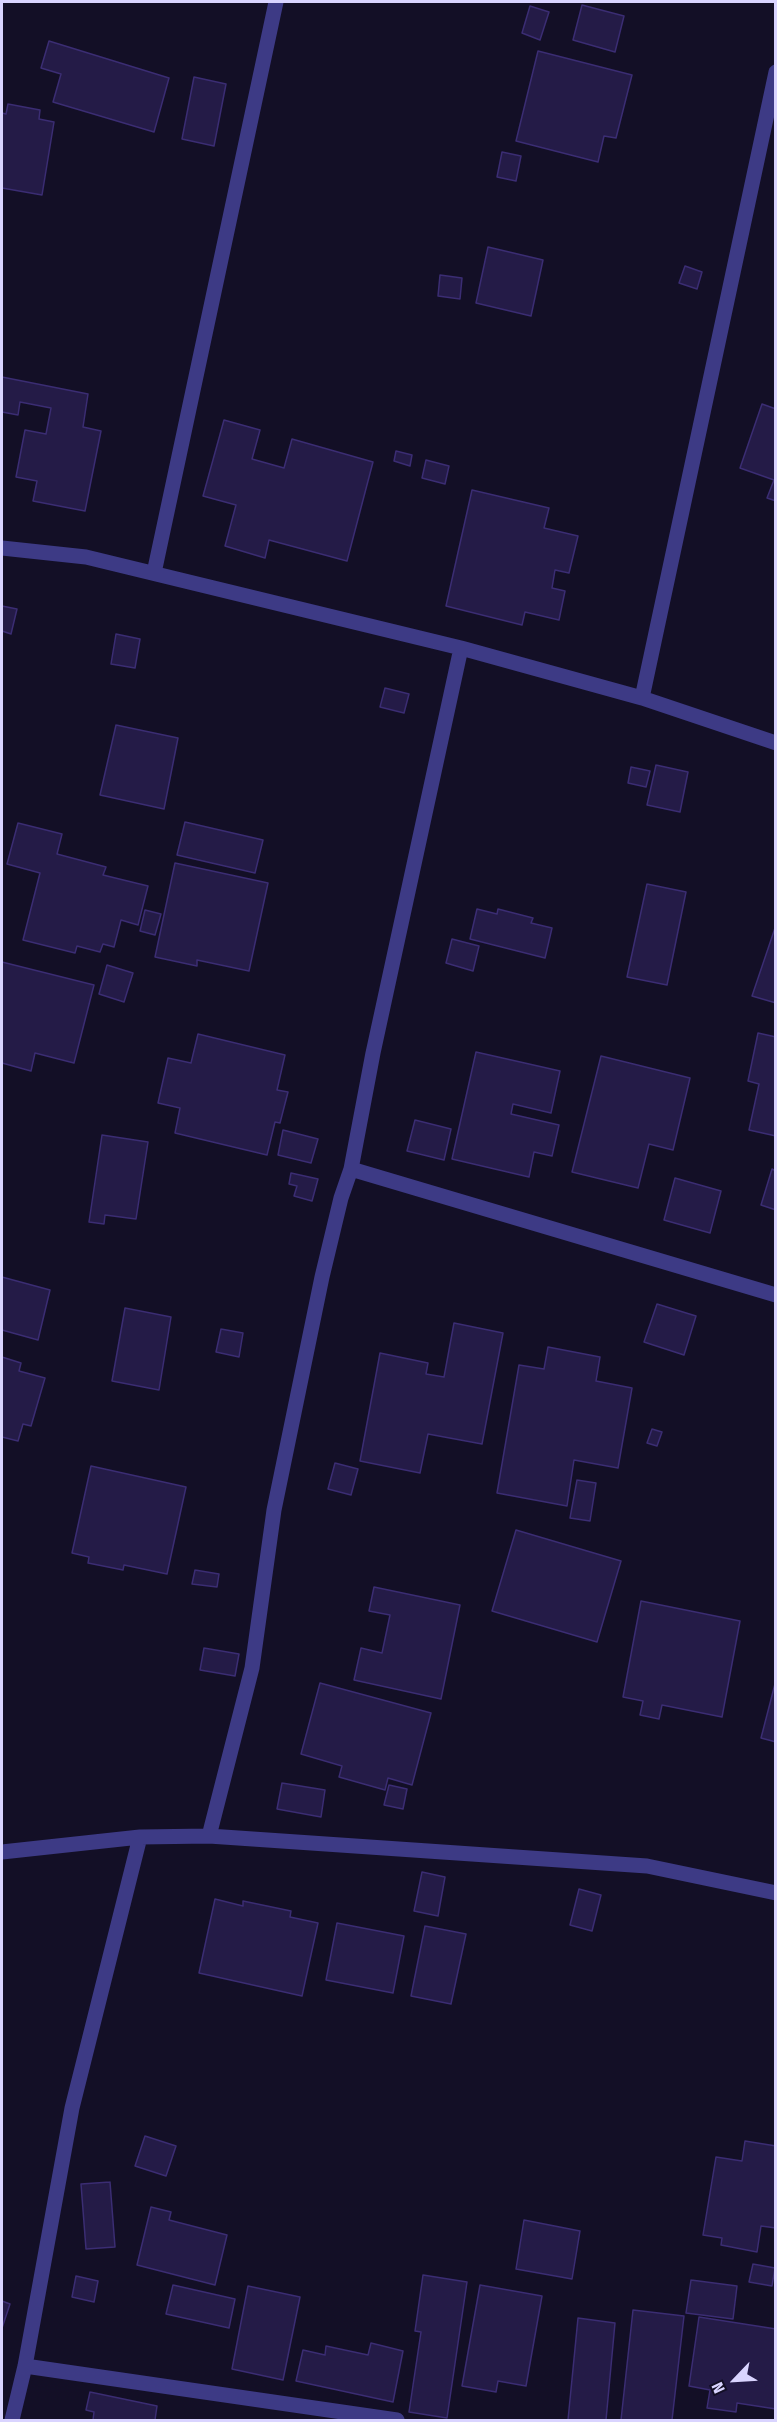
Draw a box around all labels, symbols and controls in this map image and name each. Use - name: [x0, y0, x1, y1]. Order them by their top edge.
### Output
- north arrow: [705, 2350, 765, 2410]
- text: N: [708, 2379, 729, 2396]

